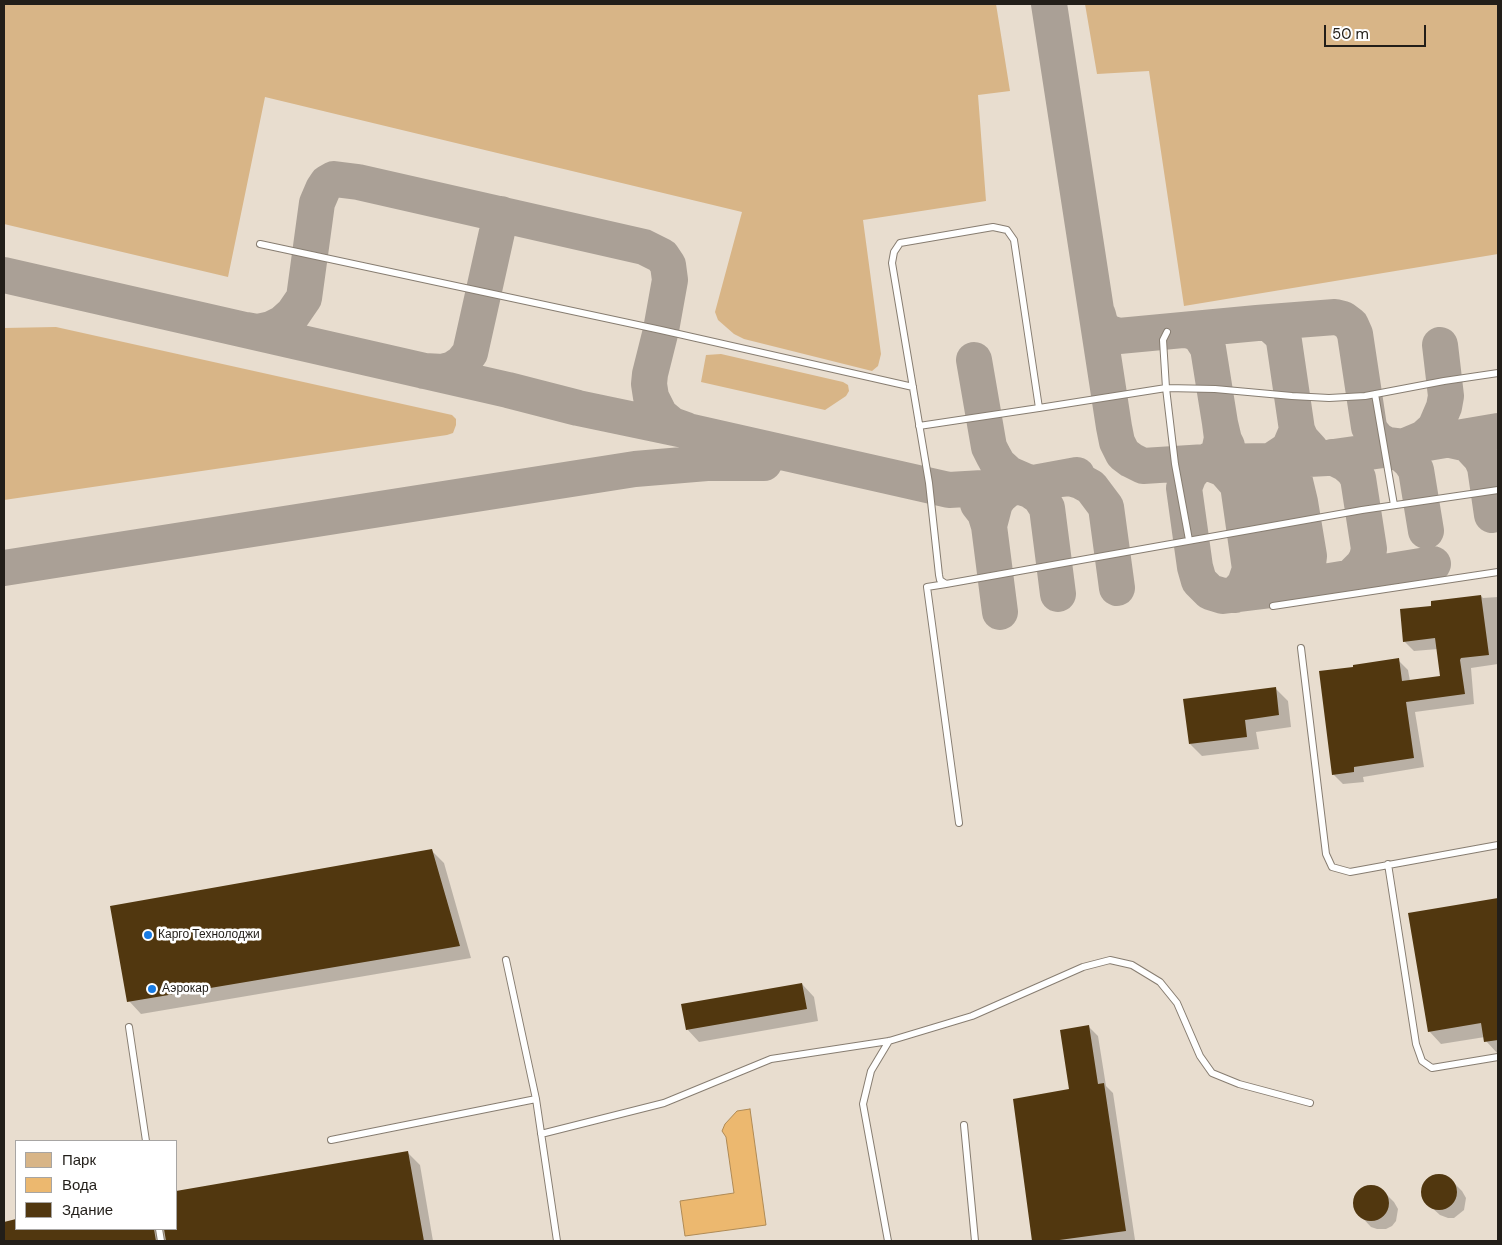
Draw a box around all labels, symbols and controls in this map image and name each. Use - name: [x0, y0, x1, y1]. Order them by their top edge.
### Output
- scale bar: [1327, 15, 1430, 47]
- text: 50 m: [1332, 24, 1369, 44]
- place label: Карго Технолоджи: [158, 928, 260, 942]
- marker: Карго Технолоджи: [142, 929, 154, 941]
- place label: Аэрокар: [162, 982, 209, 996]
- marker: Аэрокар: [146, 983, 158, 995]
- legend: [15, 1140, 178, 1230]
- text: Парк: [62, 1150, 96, 1170]
- text: Вода: [62, 1175, 97, 1195]
- text: Здание: [62, 1200, 113, 1220]

